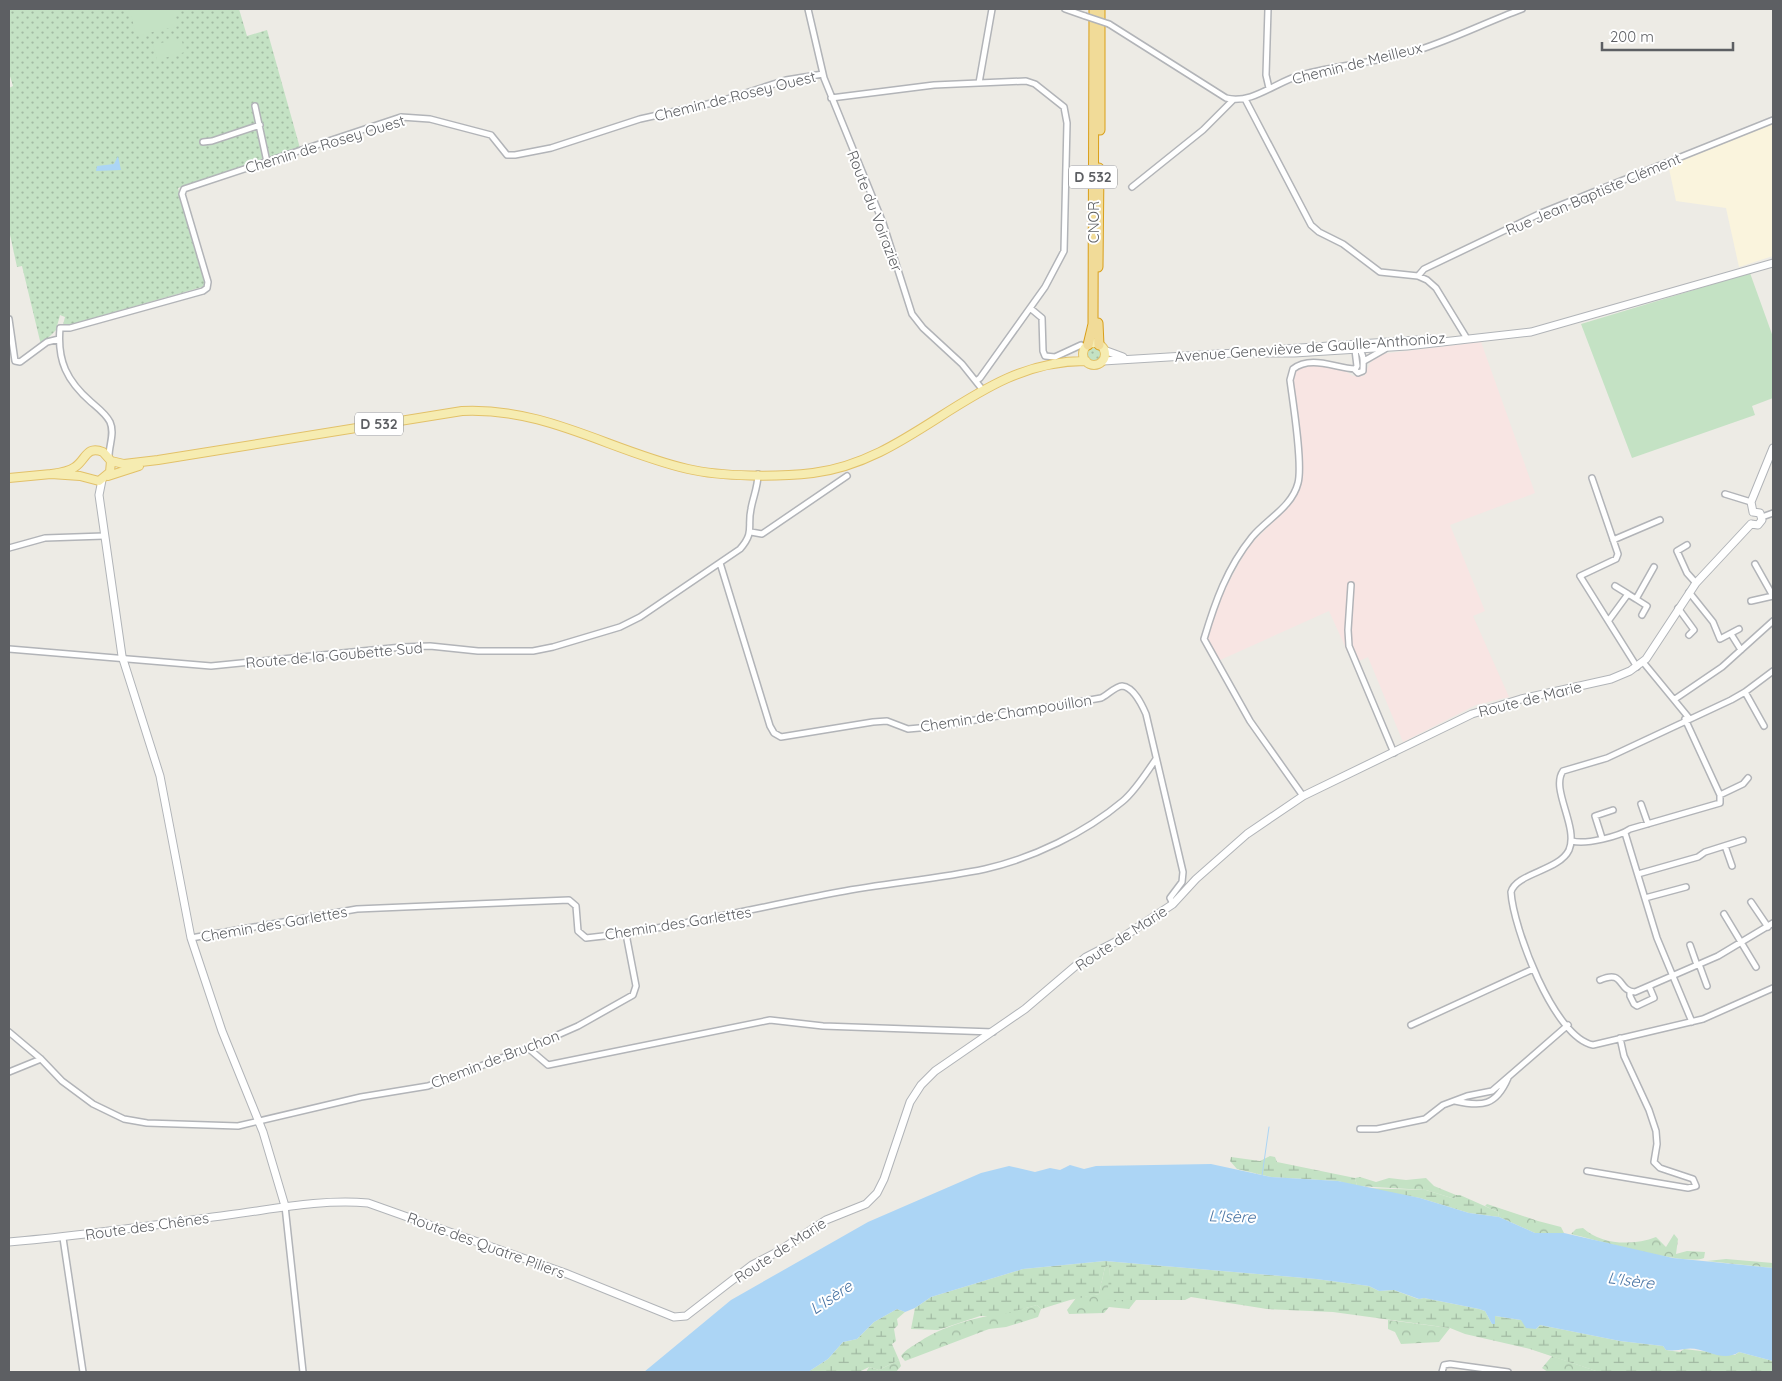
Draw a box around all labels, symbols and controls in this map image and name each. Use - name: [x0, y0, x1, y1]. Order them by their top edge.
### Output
- scale bar: [1602, 20, 1733, 52]
- text: 200 m: [1610, 27, 1654, 46]
- street label: Chemin de Meilleux: [1290, 38, 1424, 88]
- street label: Chemin de Rosey Ouest: [652, 67, 818, 125]
- street label: Chemin de Rosey Ouest: [243, 111, 407, 177]
- street label: Route du Voirazier: [843, 148, 907, 275]
- street label: Rue Jean Baptiste Clément: [1503, 148, 1683, 240]
- road number: D 532: [1069, 166, 1117, 188]
- street label: CNOR: [1084, 201, 1103, 243]
- street label: Avenue Geneviève de Gaulle-Anthonioz: [1174, 328, 1446, 366]
- road number: D 532: [355, 412, 403, 436]
- street label: Route de la Goubette Sud: [245, 638, 423, 672]
- street label: Route de Marie: [1476, 677, 1584, 721]
- street label: Chemin de Champouillon: [919, 690, 1093, 736]
- street label: Route de Marie: [1071, 901, 1171, 975]
- street label: Chemin des Garlettes: [199, 902, 349, 946]
- street label: Chemin des Garlettes: [603, 902, 753, 944]
- street label: Chemin de Bruchon: [428, 1026, 562, 1092]
- water label: L'Isère: [1208, 1205, 1257, 1227]
- street label: Route des Chênes: [84, 1208, 210, 1244]
- street label: Route des Quatre Piliers: [405, 1208, 567, 1282]
- street label: Route de Marie: [730, 1213, 830, 1287]
- water label: L'Isère: [1606, 1267, 1656, 1293]
- water label: L'Isère: [806, 1275, 857, 1318]

